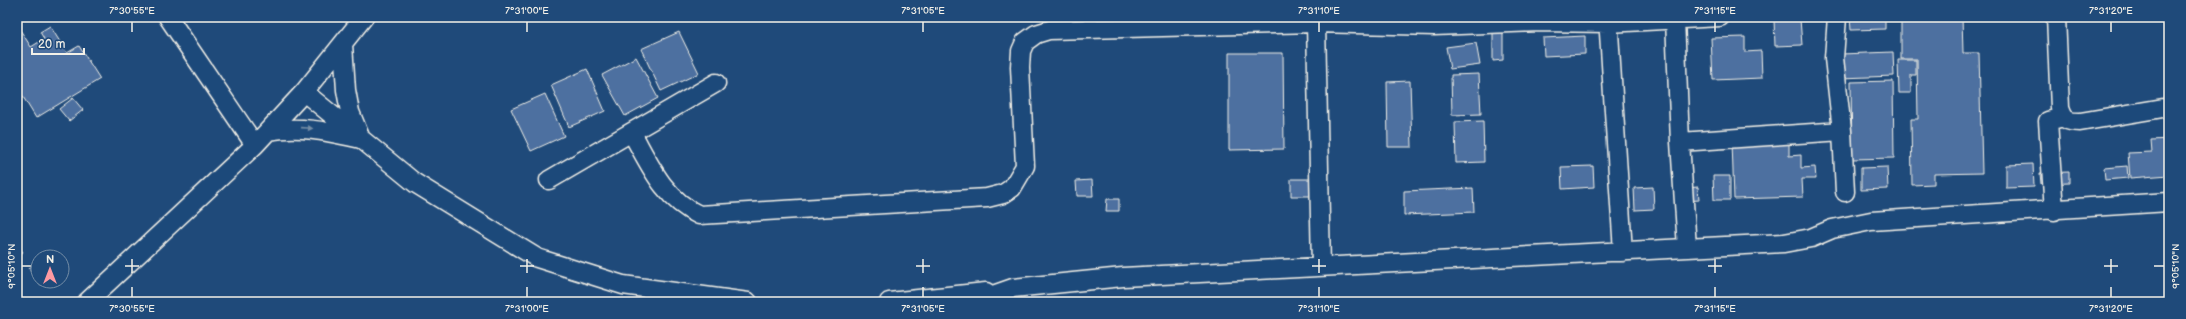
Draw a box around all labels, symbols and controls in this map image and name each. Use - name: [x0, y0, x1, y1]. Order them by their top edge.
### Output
- text: 7°30'55"E: [109, 5, 155, 17]
- text: 7°31'00"E: [505, 5, 549, 17]
- text: 7°31'05"E: [901, 5, 945, 17]
- text: 7°31'10"E: [1298, 5, 1340, 17]
- text: 7°31'15"E: [1694, 5, 1736, 17]
- text: 7°31'20"E: [2089, 5, 2133, 17]
- scale bar: [32, 30, 84, 56]
- text: 20 m: [38, 37, 65, 52]
- one-way arrow: [301, 125, 313, 132]
- text: 9°05'10"N: [6, 243, 18, 289]
- text: 9°05'10"N: [2170, 243, 2182, 289]
- north arrow: [30, 249, 70, 289]
- text: N: [46, 253, 54, 266]
- text: 7°30'55"E: [109, 303, 155, 315]
- text: 7°31'00"E: [505, 303, 549, 315]
- text: 7°31'05"E: [901, 303, 945, 315]
- text: 7°31'10"E: [1298, 303, 1340, 315]
- text: 7°31'15"E: [1694, 303, 1736, 315]
- text: 7°31'20"E: [2089, 303, 2133, 315]

